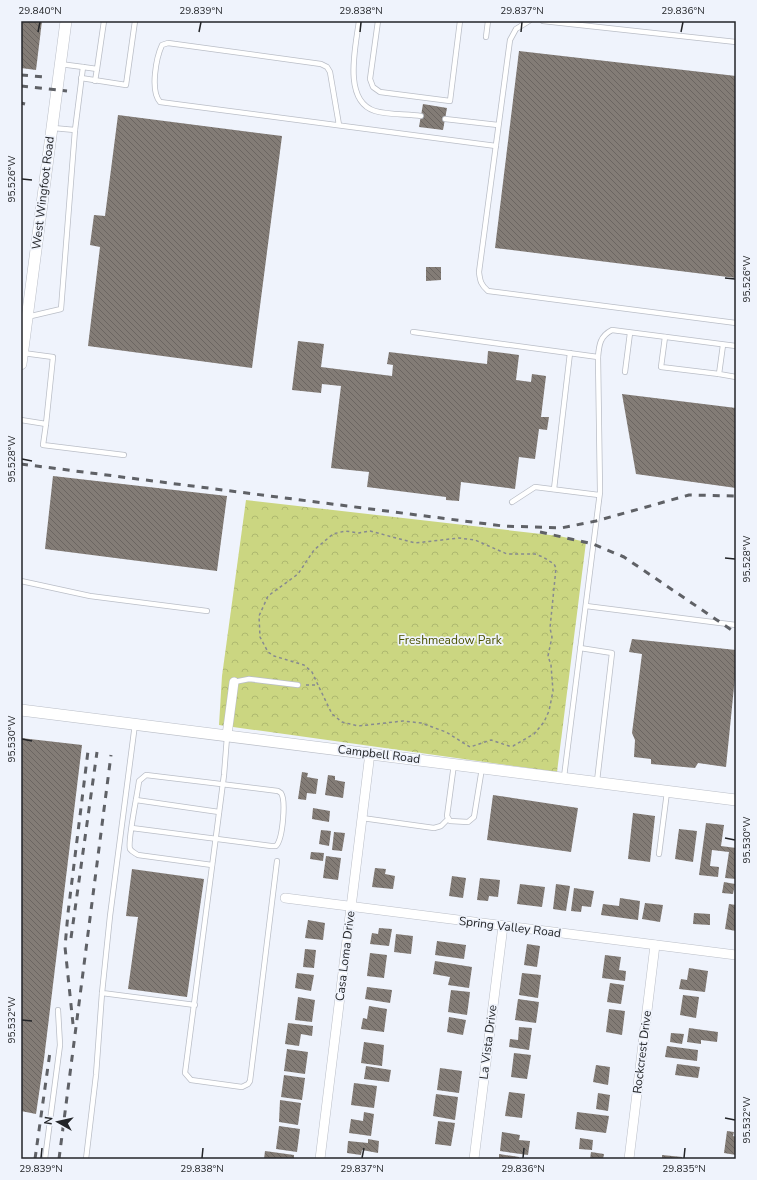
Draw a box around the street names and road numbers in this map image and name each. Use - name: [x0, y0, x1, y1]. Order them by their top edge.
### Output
- street label: West Wingfoot Road: [28, 135, 58, 251]
- street label: Campbell Road: [337, 741, 421, 767]
- street label: Casa Loma Drive: [332, 910, 358, 1002]
- street label: Spring Valley Road: [458, 913, 562, 941]
- street label: La Vista Drive: [475, 1004, 501, 1080]
- street label: Rockcrest Drive: [629, 1010, 655, 1094]

